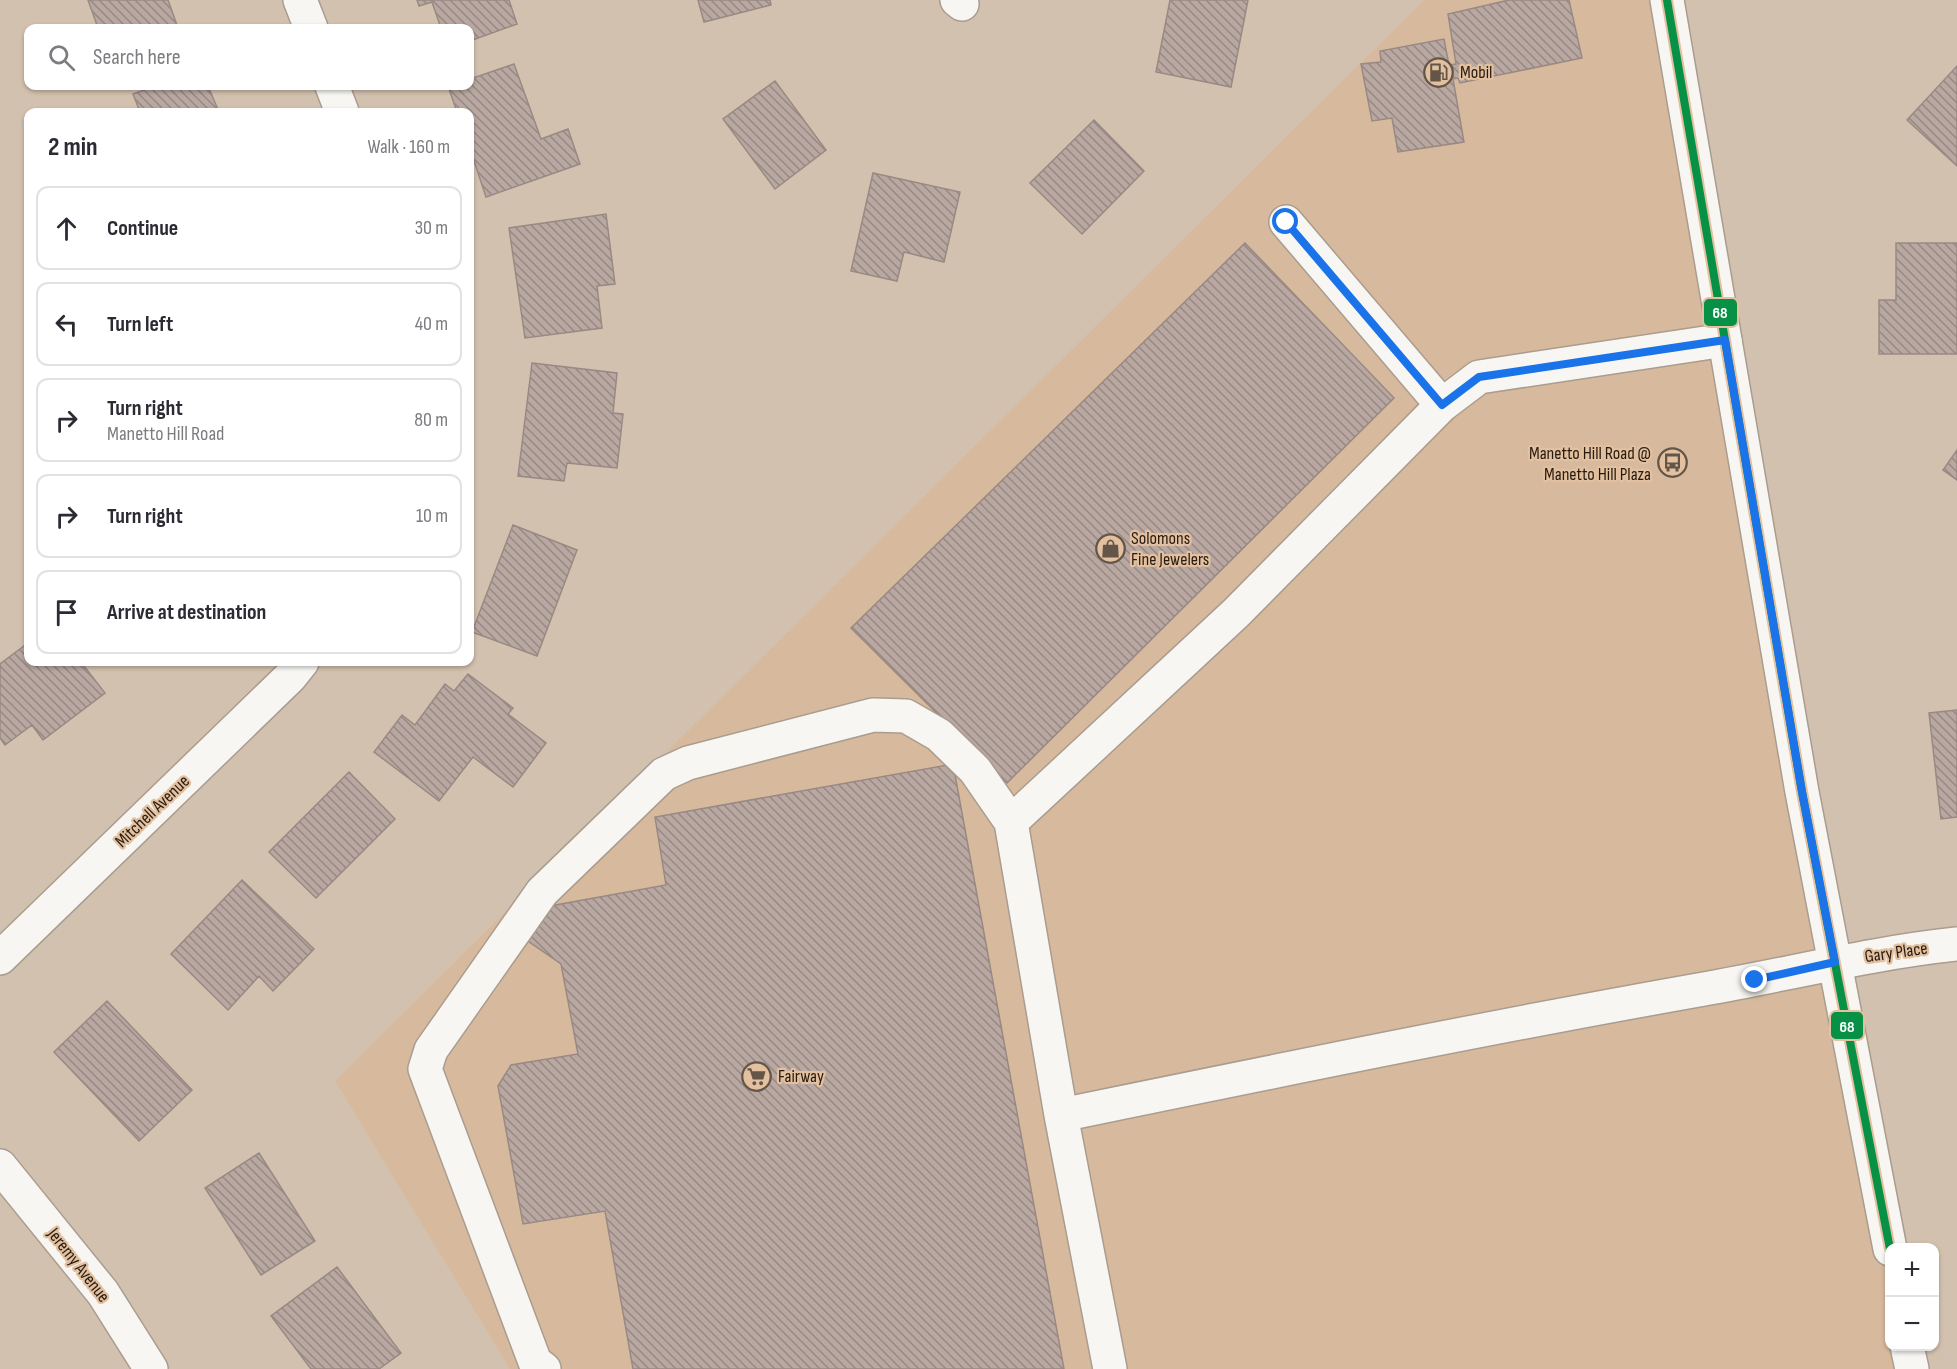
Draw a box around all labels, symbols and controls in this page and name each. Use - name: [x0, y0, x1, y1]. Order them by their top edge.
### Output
- search box: [24, 24, 474, 90]
- icon: search: [45, 41, 78, 74]
- text: Search here: [93, 44, 180, 71]
- fuel station icon: Mobil: [1423, 56, 1455, 88]
- place label: Mobil: [1460, 62, 1492, 83]
- text: 2 min: [48, 132, 98, 163]
- text: Walk · 160 m: [367, 135, 450, 159]
- route start: [1272, 208, 1298, 234]
- icon: ahead: [50, 212, 83, 245]
- text: Continue: [107, 215, 178, 242]
- text: 30 m: [415, 216, 448, 240]
- line badge: 68: [1703, 298, 1738, 327]
- text: 68: [1712, 304, 1728, 323]
- icon: left: [50, 308, 83, 341]
- text: Turn left: [107, 311, 173, 338]
- text: 40 m: [415, 312, 448, 336]
- text: Turn right: [107, 395, 183, 422]
- icon: right: [50, 404, 83, 437]
- text: 80 m: [414, 408, 448, 432]
- text: Manetto Hill Road: [107, 422, 224, 446]
- place label: Manetto Hill Road @ Manetto Hill Plaza: [1529, 443, 1651, 485]
- bus stop icon: Manetto Hill Road @ Manetto Hill Plaza: [1656, 447, 1688, 479]
- icon: right: [50, 500, 83, 533]
- text: Turn right: [107, 503, 183, 530]
- text: 10 m: [416, 504, 448, 528]
- place label: Solomons Fine Jewelers: [1131, 528, 1209, 570]
- shop icon: Solomons Fine Jewelers: [1094, 532, 1126, 564]
- icon: arrive: [50, 596, 83, 629]
- text: Arrive at destination: [107, 599, 266, 626]
- street label: Mitchell Avenue: [111, 771, 194, 852]
- street label: Gary Place: [1863, 938, 1929, 967]
- route end: [1741, 966, 1767, 992]
- line badge: 68: [1830, 1011, 1864, 1040]
- text: 68: [1839, 1018, 1855, 1037]
- supermarket icon: Fairway: [741, 1060, 773, 1092]
- place label: Fairway: [778, 1066, 824, 1087]
- street label: Jeremy Avenue: [43, 1223, 114, 1307]
- map controls: [1885, 1243, 1939, 1351]
- button: +: [1885, 1243, 1939, 1297]
- button: −: [1885, 1297, 1939, 1351]

